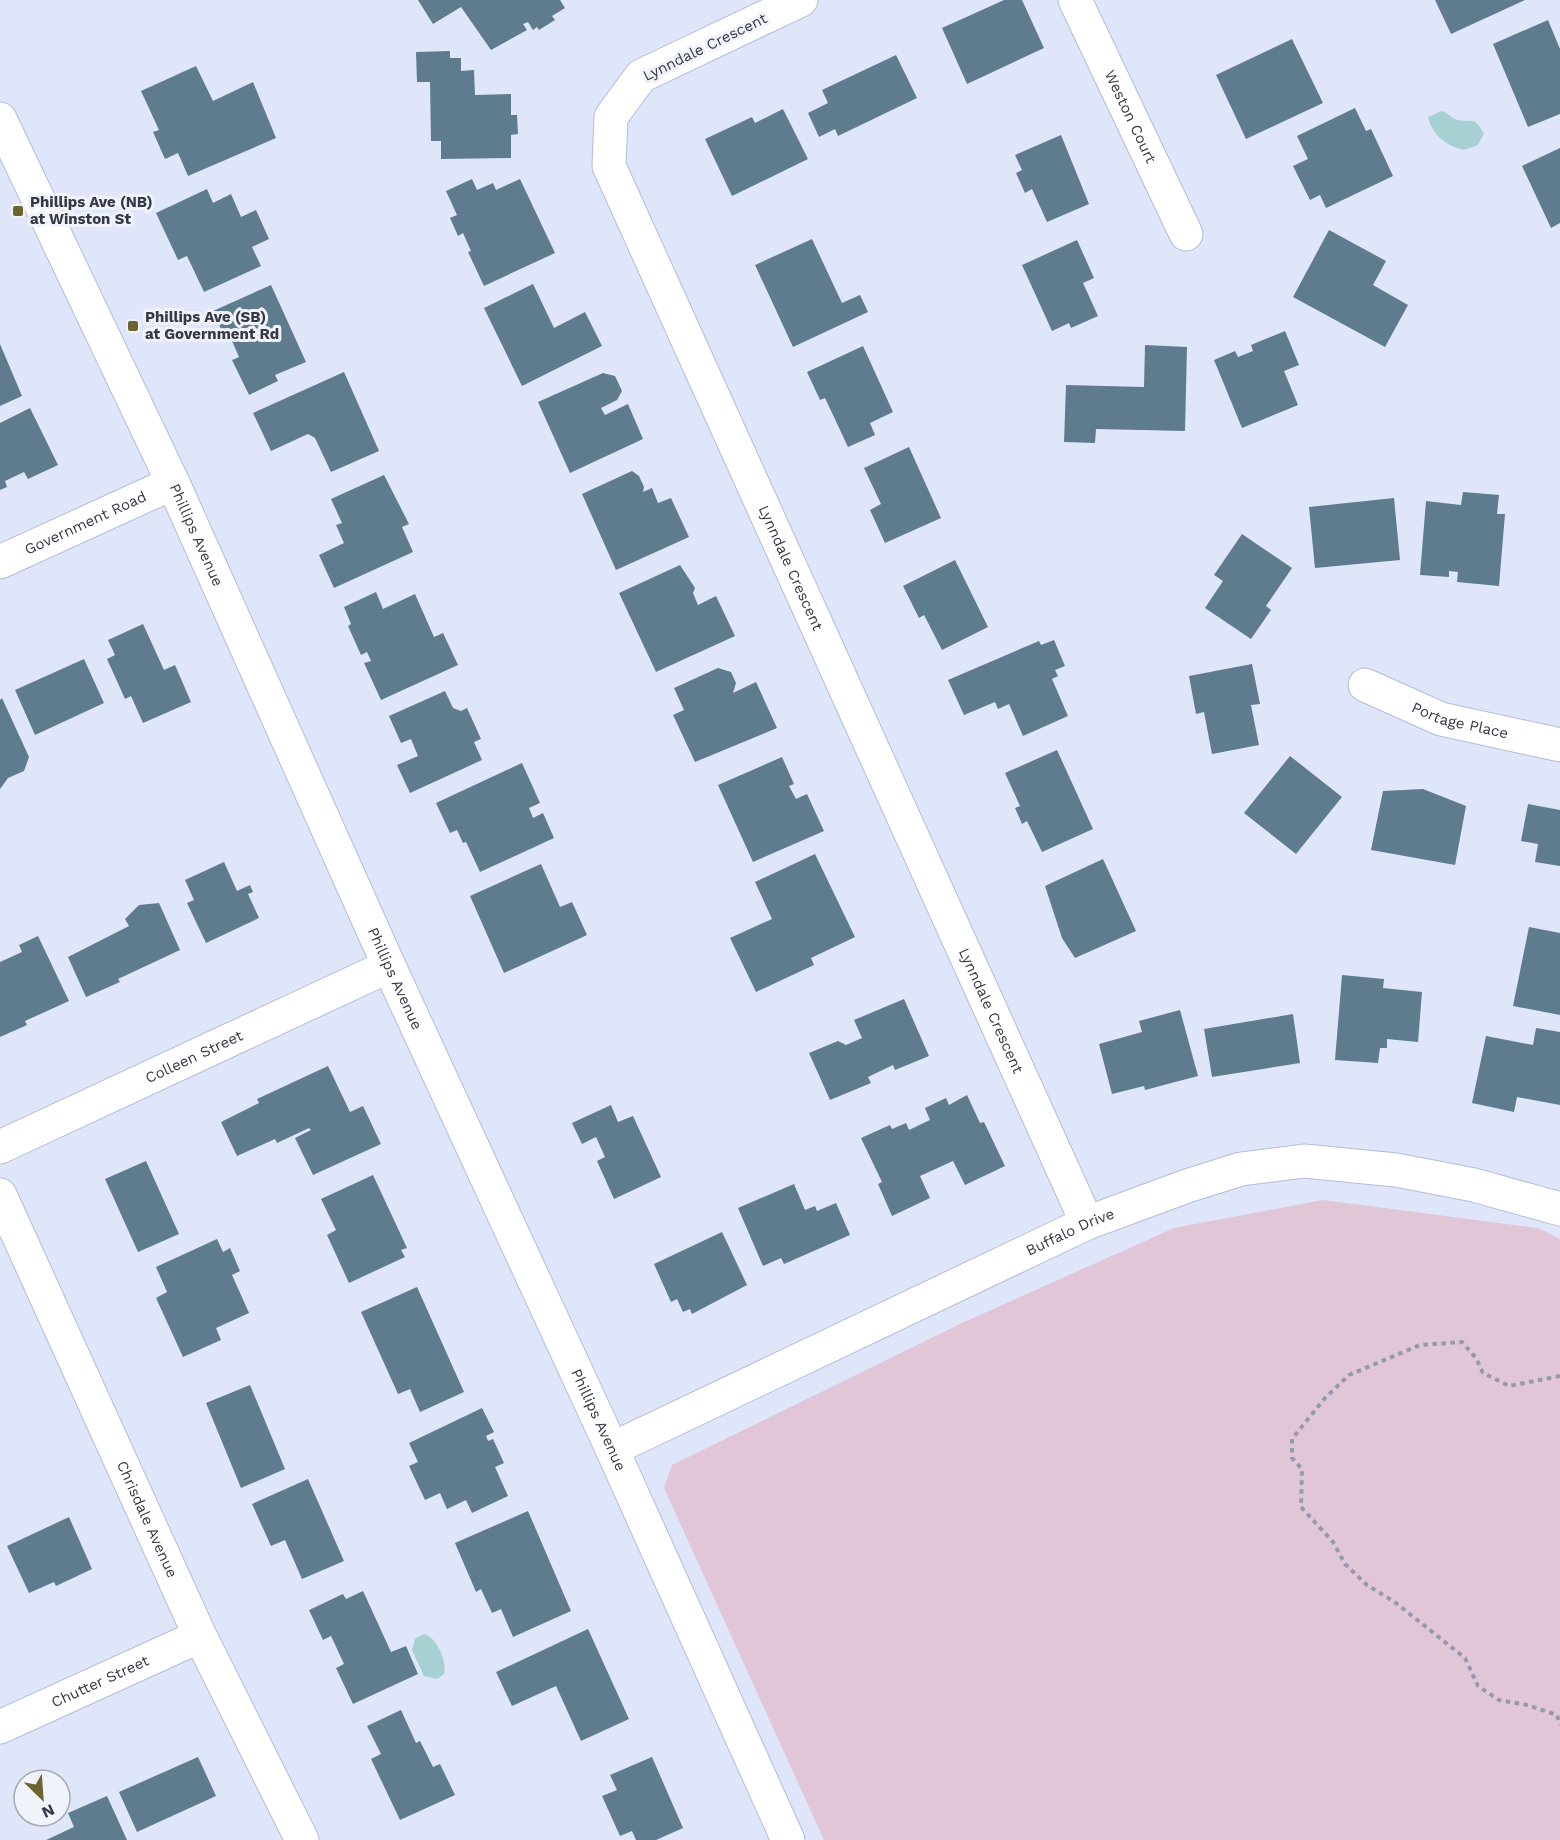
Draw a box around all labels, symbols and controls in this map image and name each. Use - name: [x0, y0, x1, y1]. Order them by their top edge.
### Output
- street label: Lynndale Crescent: [640, 9, 770, 85]
- street label: Weston Court: [1101, 67, 1160, 167]
- place label: Phillips Ave (NB) at Winston St: [30, 193, 153, 228]
- marker: Phillips Ave (NB) at Winston St: [11, 204, 25, 218]
- place label: Phillips Ave (SB) at Government Rd: [145, 308, 279, 343]
- marker: Phillips Ave (SB) at Government Rd: [126, 319, 140, 333]
- street label: Phillips Avenue: [165, 481, 227, 589]
- street label: Government Road: [22, 487, 149, 559]
- street label: Lynndale Crescent: [755, 502, 827, 634]
- street label: Portage Place: [1409, 698, 1510, 742]
- street label: Phillips Avenue: [364, 925, 426, 1033]
- street label: Lynndale Crescent: [955, 945, 1027, 1077]
- street label: Colleen Street: [142, 1026, 246, 1087]
- street label: Buffalo Drive: [1023, 1205, 1117, 1260]
- street label: Phillips Avenue: [567, 1366, 630, 1474]
- street label: Chrisdale Avenue: [113, 1458, 181, 1580]
- street label: Chutter Street: [48, 1651, 152, 1711]
- north arrow: [12, 1768, 72, 1828]
- text: N: [39, 1800, 58, 1822]

